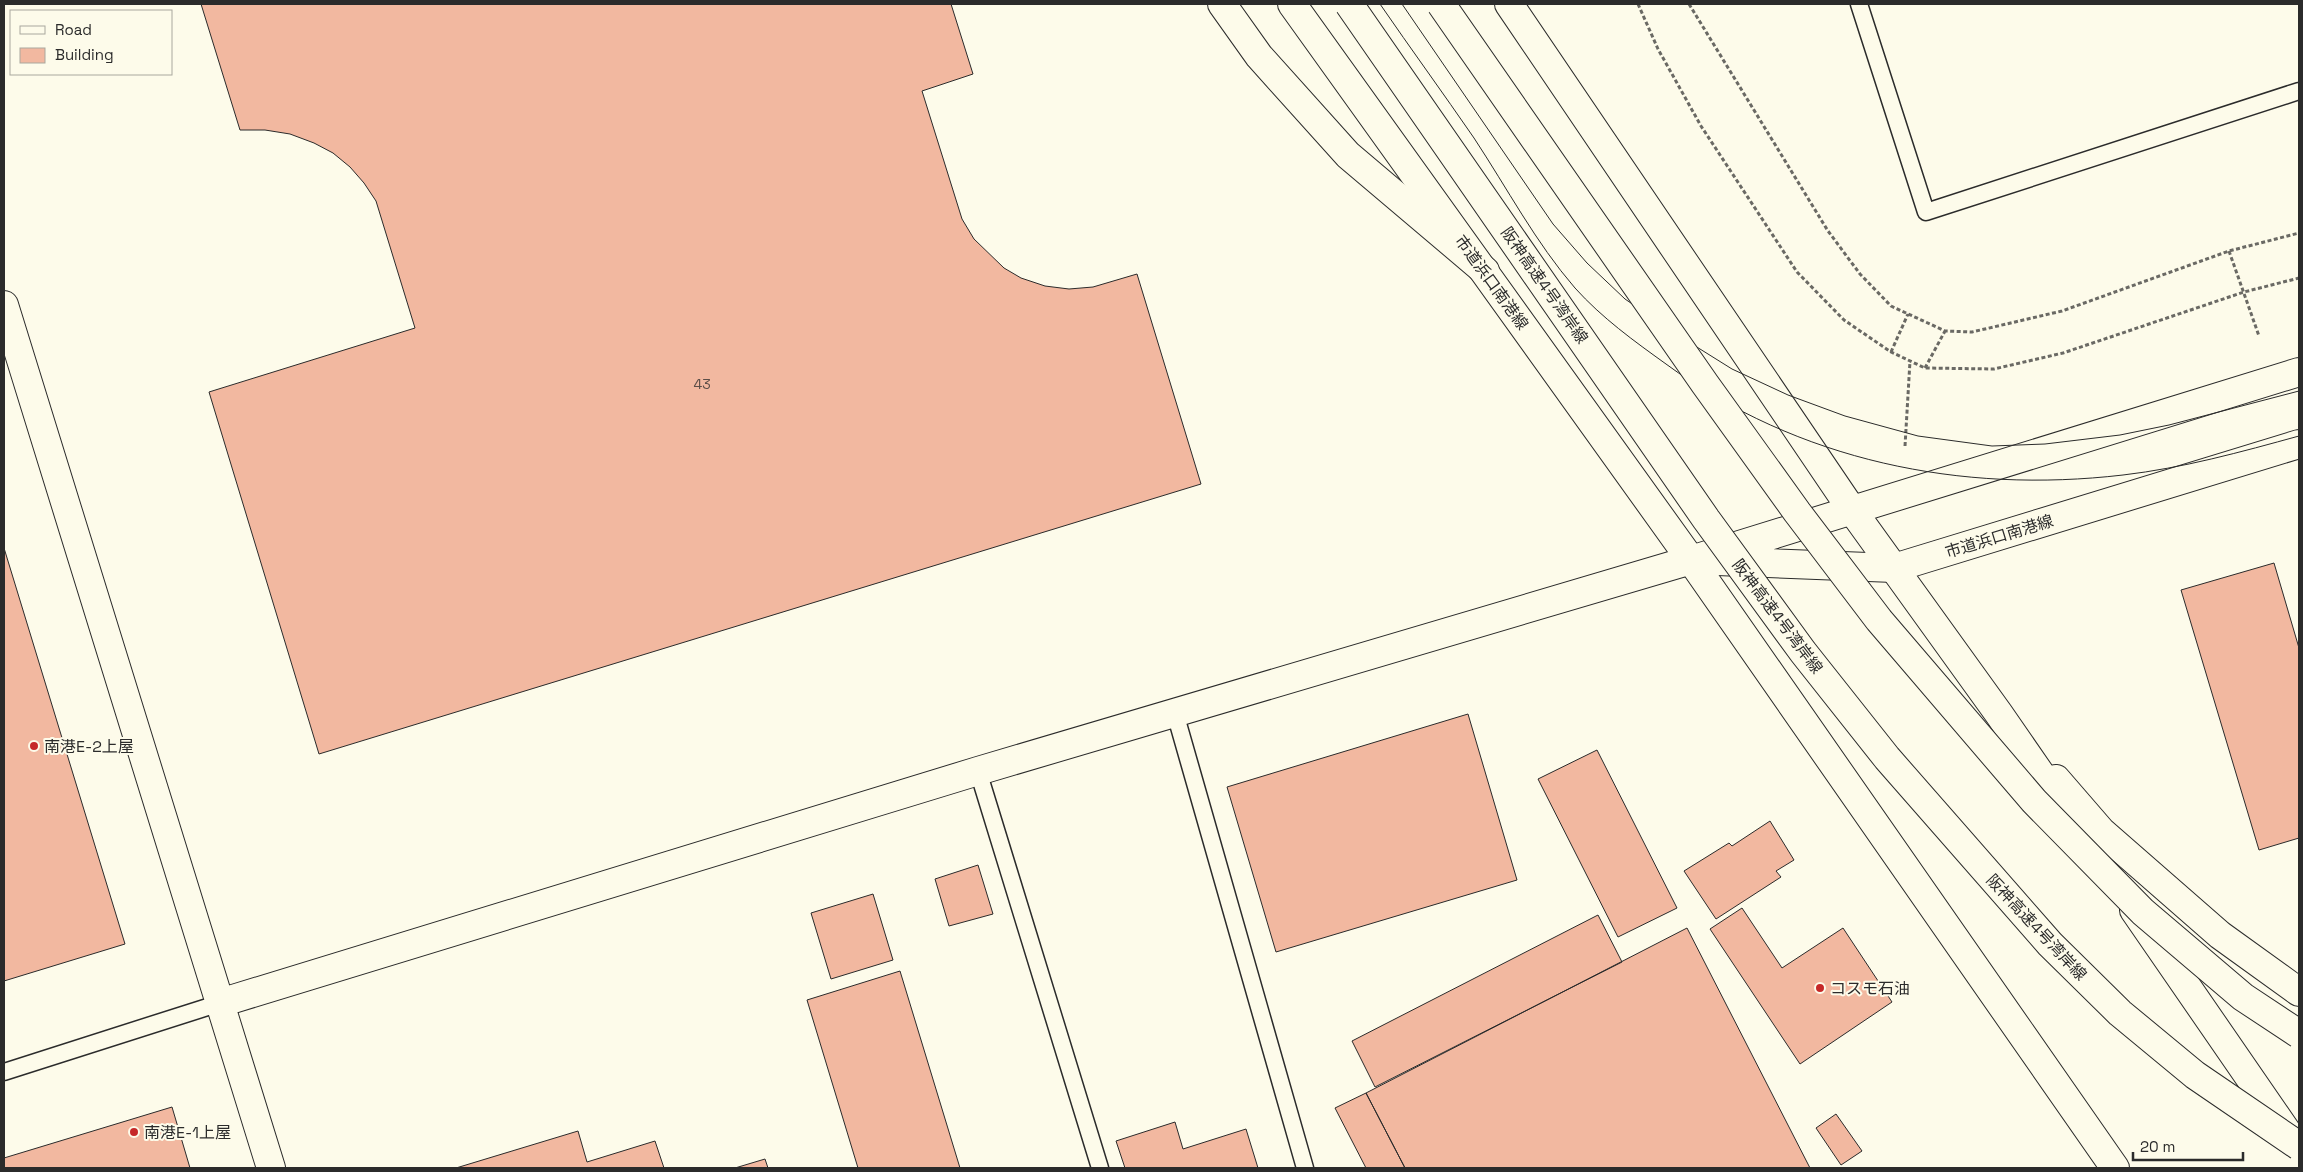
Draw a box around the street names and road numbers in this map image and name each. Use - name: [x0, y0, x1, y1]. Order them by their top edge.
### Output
- street label: 阪神高速4号湾岸線: [1496, 223, 1593, 348]
- street label: 市道浜口南港線: [1450, 231, 1533, 334]
- street label: 市道浜口南港線: [1943, 510, 2056, 563]
- street label: 阪神高速4号湾岸線: [1728, 555, 1828, 678]
- street label: 阪神高速4号湾岸線: [1982, 870, 2091, 985]

